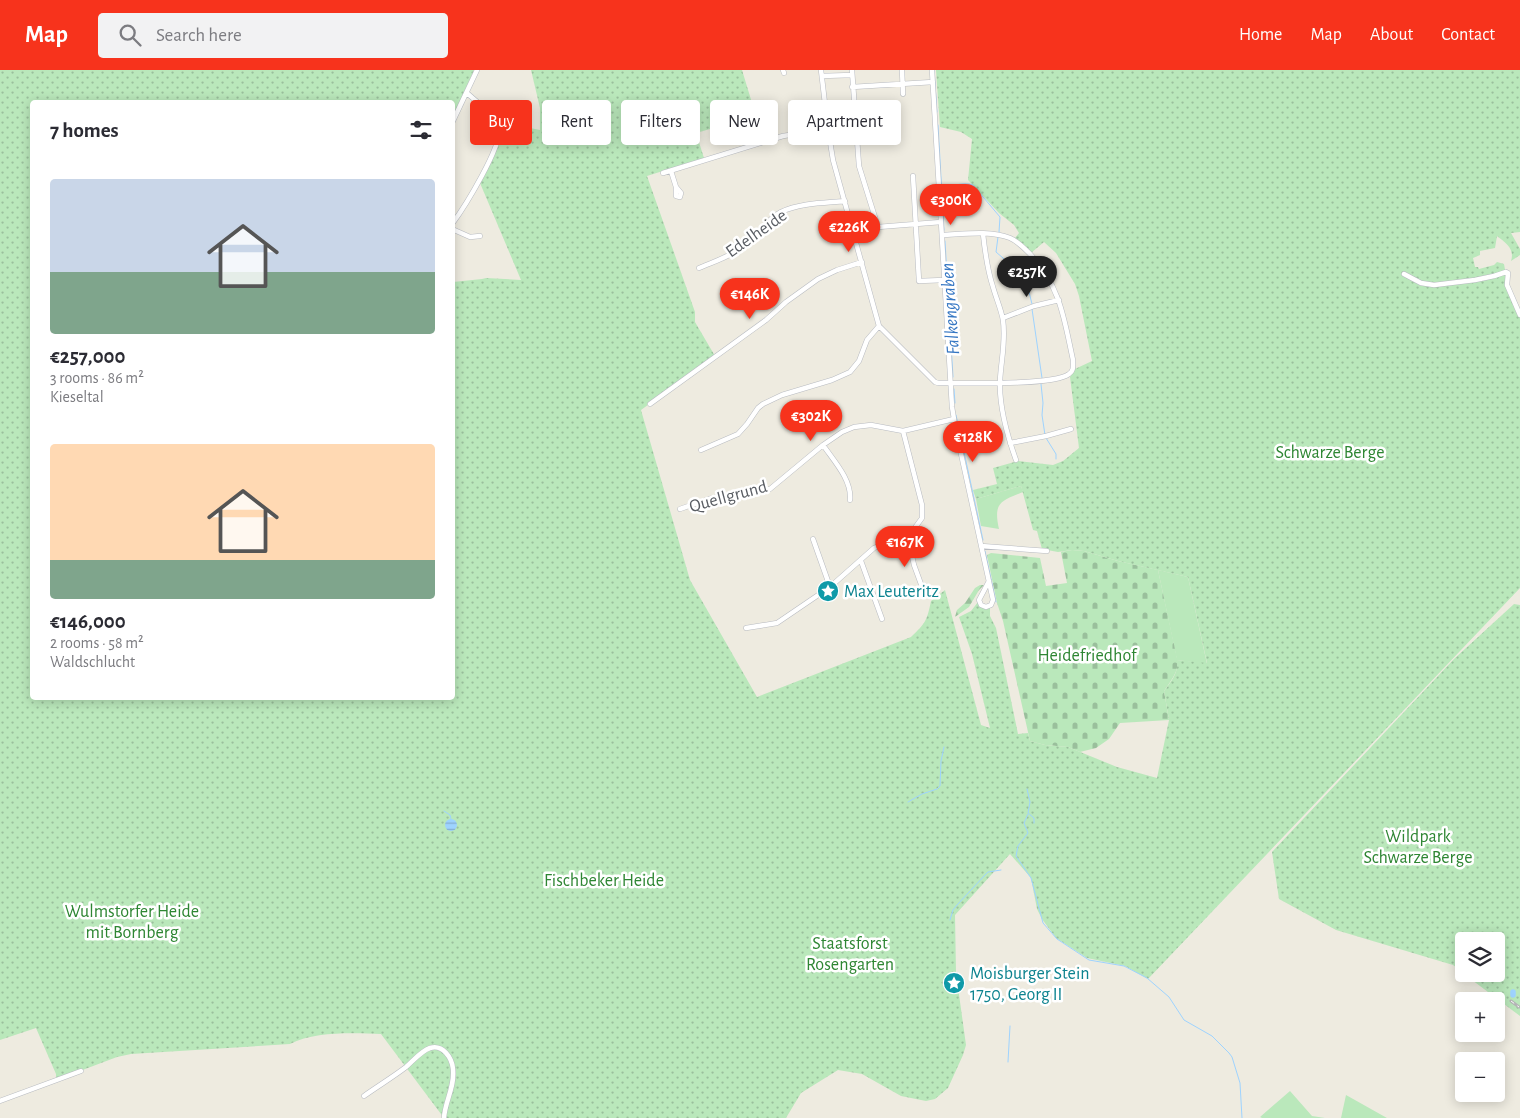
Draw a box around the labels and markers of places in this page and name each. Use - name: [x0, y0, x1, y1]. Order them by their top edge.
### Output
- pin: €300K: [916, 184, 986, 226]
- pin: €226K: [814, 210, 884, 253]
- pin: €257K: [992, 256, 1062, 298]
- pin: €146K: [715, 278, 785, 320]
- pin: €302K: [776, 400, 846, 442]
- pin: €128K: [938, 420, 1008, 463]
- pin: €167K: [870, 526, 940, 568]
- place icon: Max Leuteritz: [816, 579, 840, 603]
- place label: Max Leuteritz: [844, 583, 939, 601]
- place label: Moisburger Stein 1750, Georg II: [970, 965, 1090, 1004]
- place icon: Moisburger Stein 1750, Georg II: [942, 971, 966, 995]

